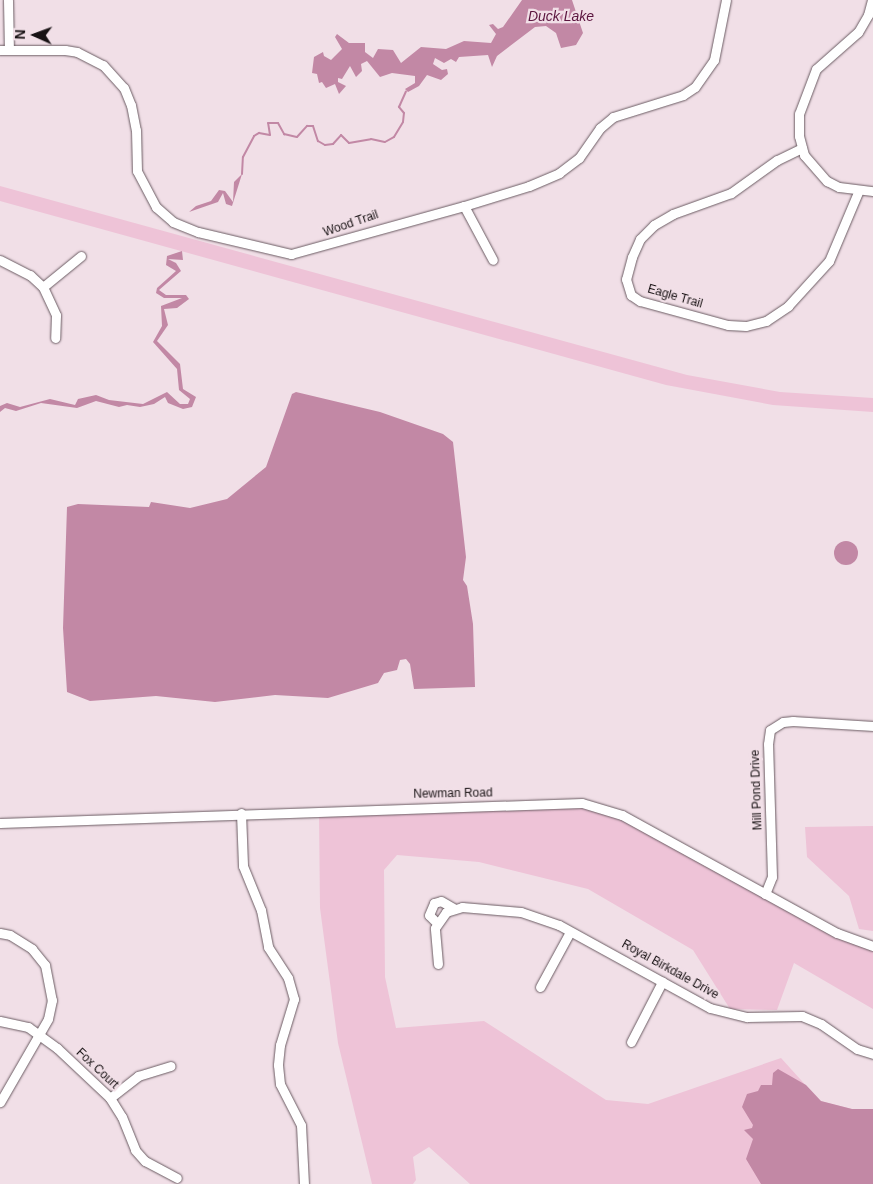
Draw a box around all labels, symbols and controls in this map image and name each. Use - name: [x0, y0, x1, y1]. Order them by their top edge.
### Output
- water label: Duck Lake: [528, 8, 594, 24]
- north arrow: [10, 10, 60, 60]
- text: N: [12, 29, 28, 40]
- street label: Wood Trail: [322, 208, 380, 240]
- street label: Eagle Trail: [646, 282, 704, 312]
- street label: Mill Pond Drive: [748, 749, 766, 831]
- street label: Newman Road: [413, 786, 493, 802]
- street label: Royal Birkdale Drive: [619, 937, 721, 1003]
- street label: Fox Court: [73, 1046, 121, 1092]

